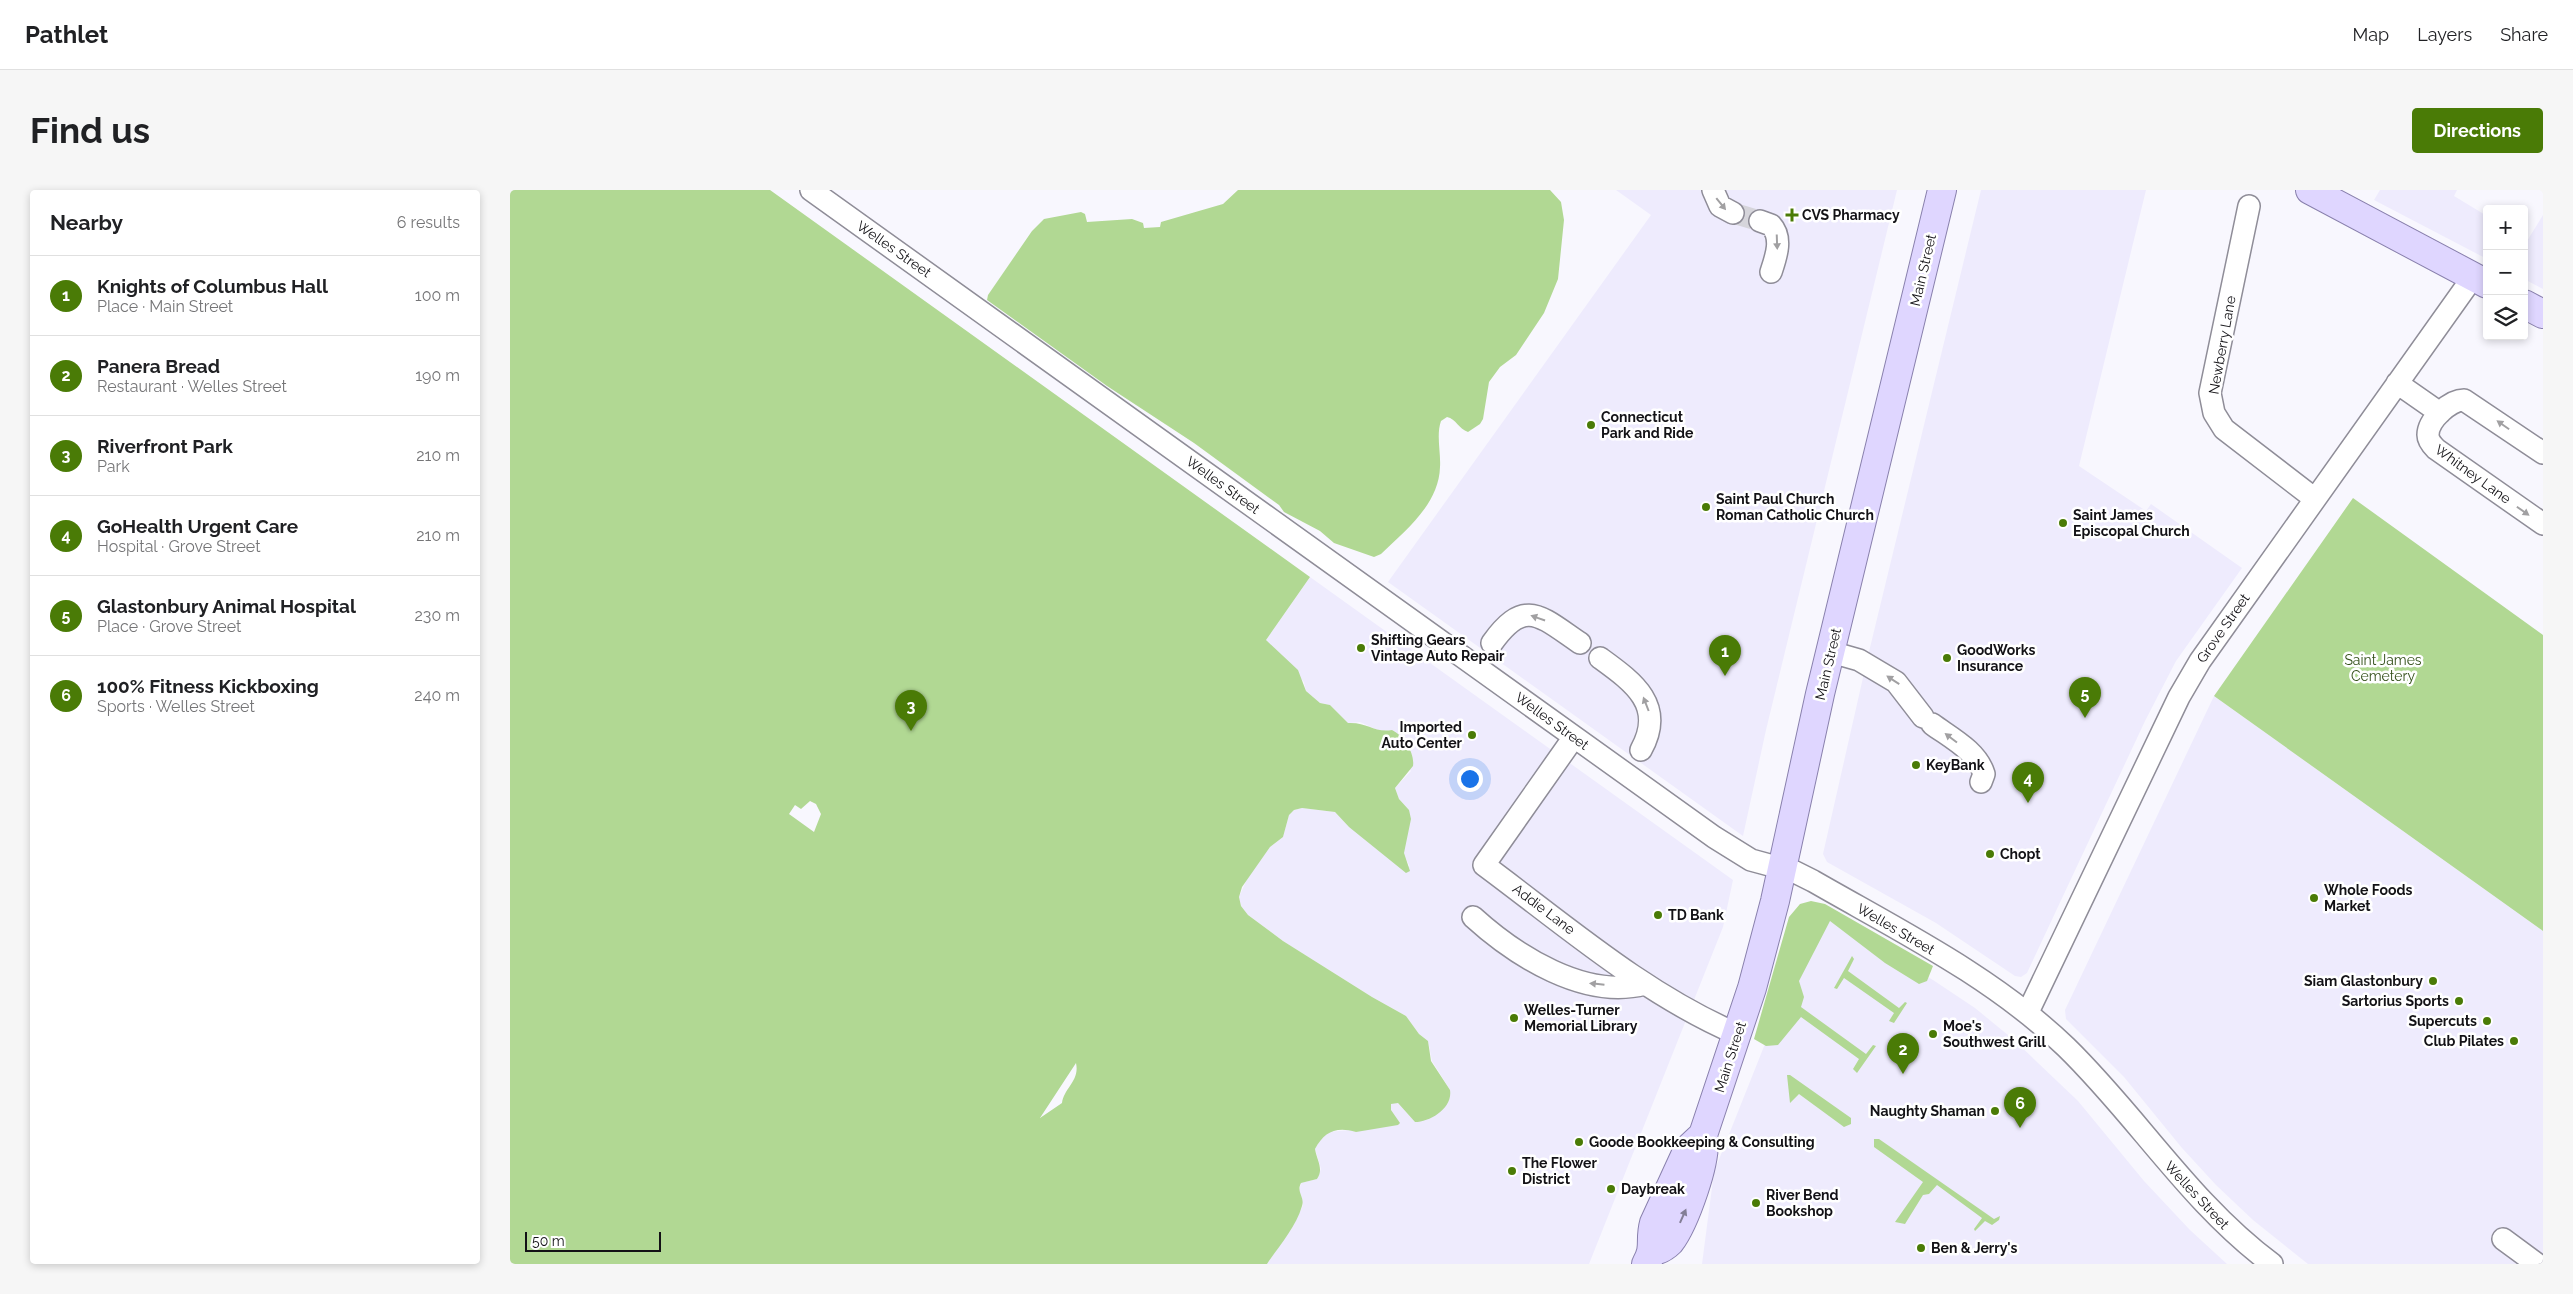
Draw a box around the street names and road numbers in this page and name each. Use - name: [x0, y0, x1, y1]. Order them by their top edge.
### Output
- street label: Welles Street: [854, 218, 934, 281]
- street label: Main Street: [1907, 232, 1939, 308]
- street label: Newberry Lane: [2205, 295, 2239, 395]
- street label: Whitney Lane: [2432, 441, 2514, 507]
- street label: Welles Street: [1183, 453, 1263, 517]
- street label: Grove Street: [2193, 590, 2253, 666]
- street label: Main Street: [1812, 626, 1844, 702]
- street label: Welles Street: [1512, 689, 1592, 753]
- street label: Addie Lane: [1510, 880, 1578, 938]
- street label: Welles Street: [1854, 900, 1938, 958]
- street label: Main Street: [1711, 1019, 1749, 1094]
- street label: Welles Street: [2162, 1158, 2233, 1232]

